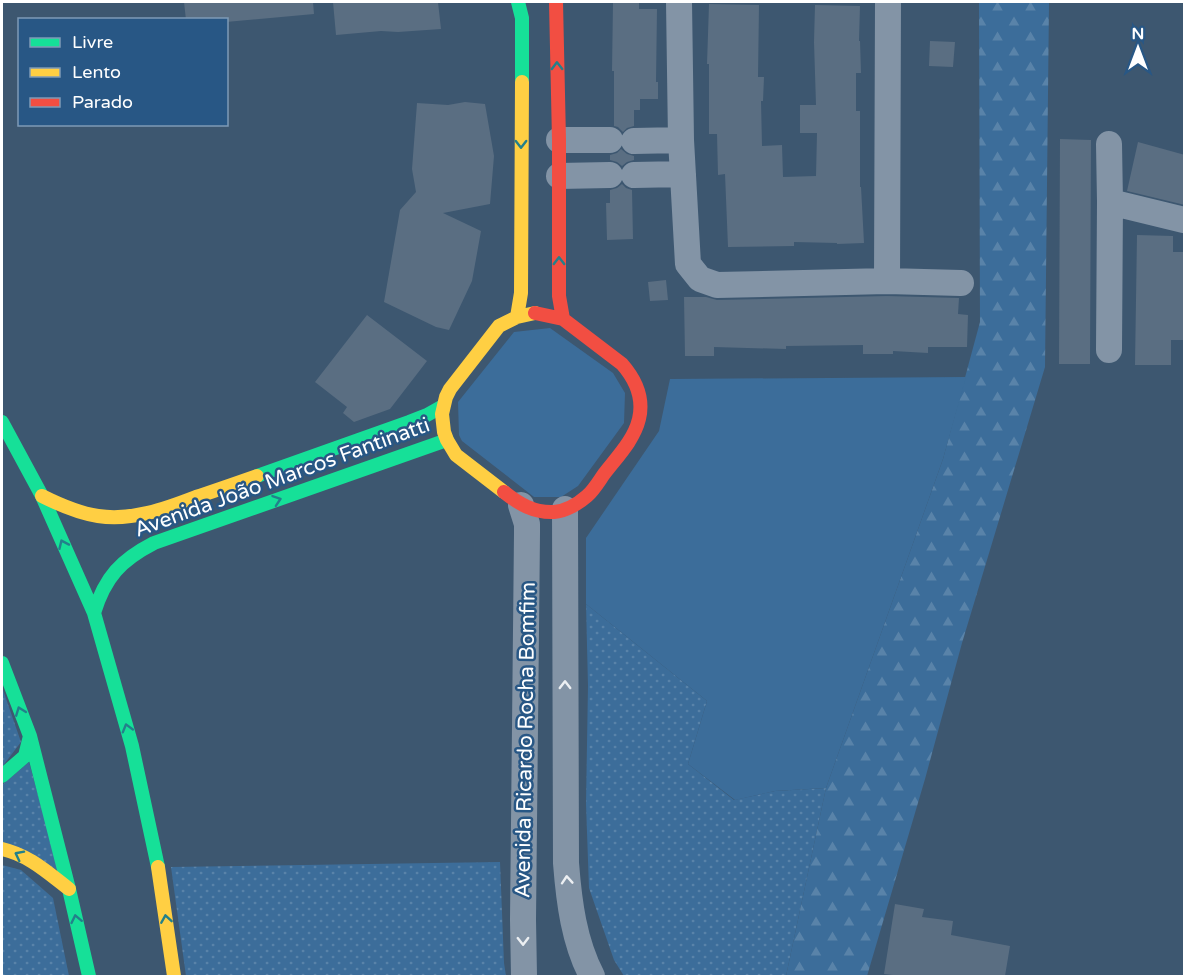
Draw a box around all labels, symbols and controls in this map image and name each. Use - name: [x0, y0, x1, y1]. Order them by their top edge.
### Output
- legend: [18, 18, 228, 126]
- north arrow: [1108, 18, 1168, 78]
- text: N: [1132, 24, 1144, 44]
- text: Livre: [72, 31, 113, 53]
- text: Lento: [72, 61, 121, 83]
- one-way arrow: [551, 61, 563, 70]
- text: Parado: [72, 91, 133, 113]
- one-way arrow: [515, 139, 527, 148]
- one-way arrow: [553, 256, 565, 265]
- street label: Avenida João Marcos Fantinatti: [131, 412, 433, 543]
- one-way arrow: [271, 494, 282, 507]
- one-way arrow: [59, 539, 71, 550]
- street label: Avenida Ricardo Rocha Bomfim: [510, 582, 541, 898]
- one-way arrow: [559, 681, 571, 690]
- one-way arrow: [15, 706, 27, 717]
- one-way arrow: [122, 723, 134, 734]
- one-way arrow: [15, 850, 26, 862]
- one-way arrow: [561, 875, 574, 885]
- one-way arrow: [160, 914, 172, 923]
- one-way arrow: [70, 915, 83, 925]
- one-way arrow: [517, 936, 529, 945]

